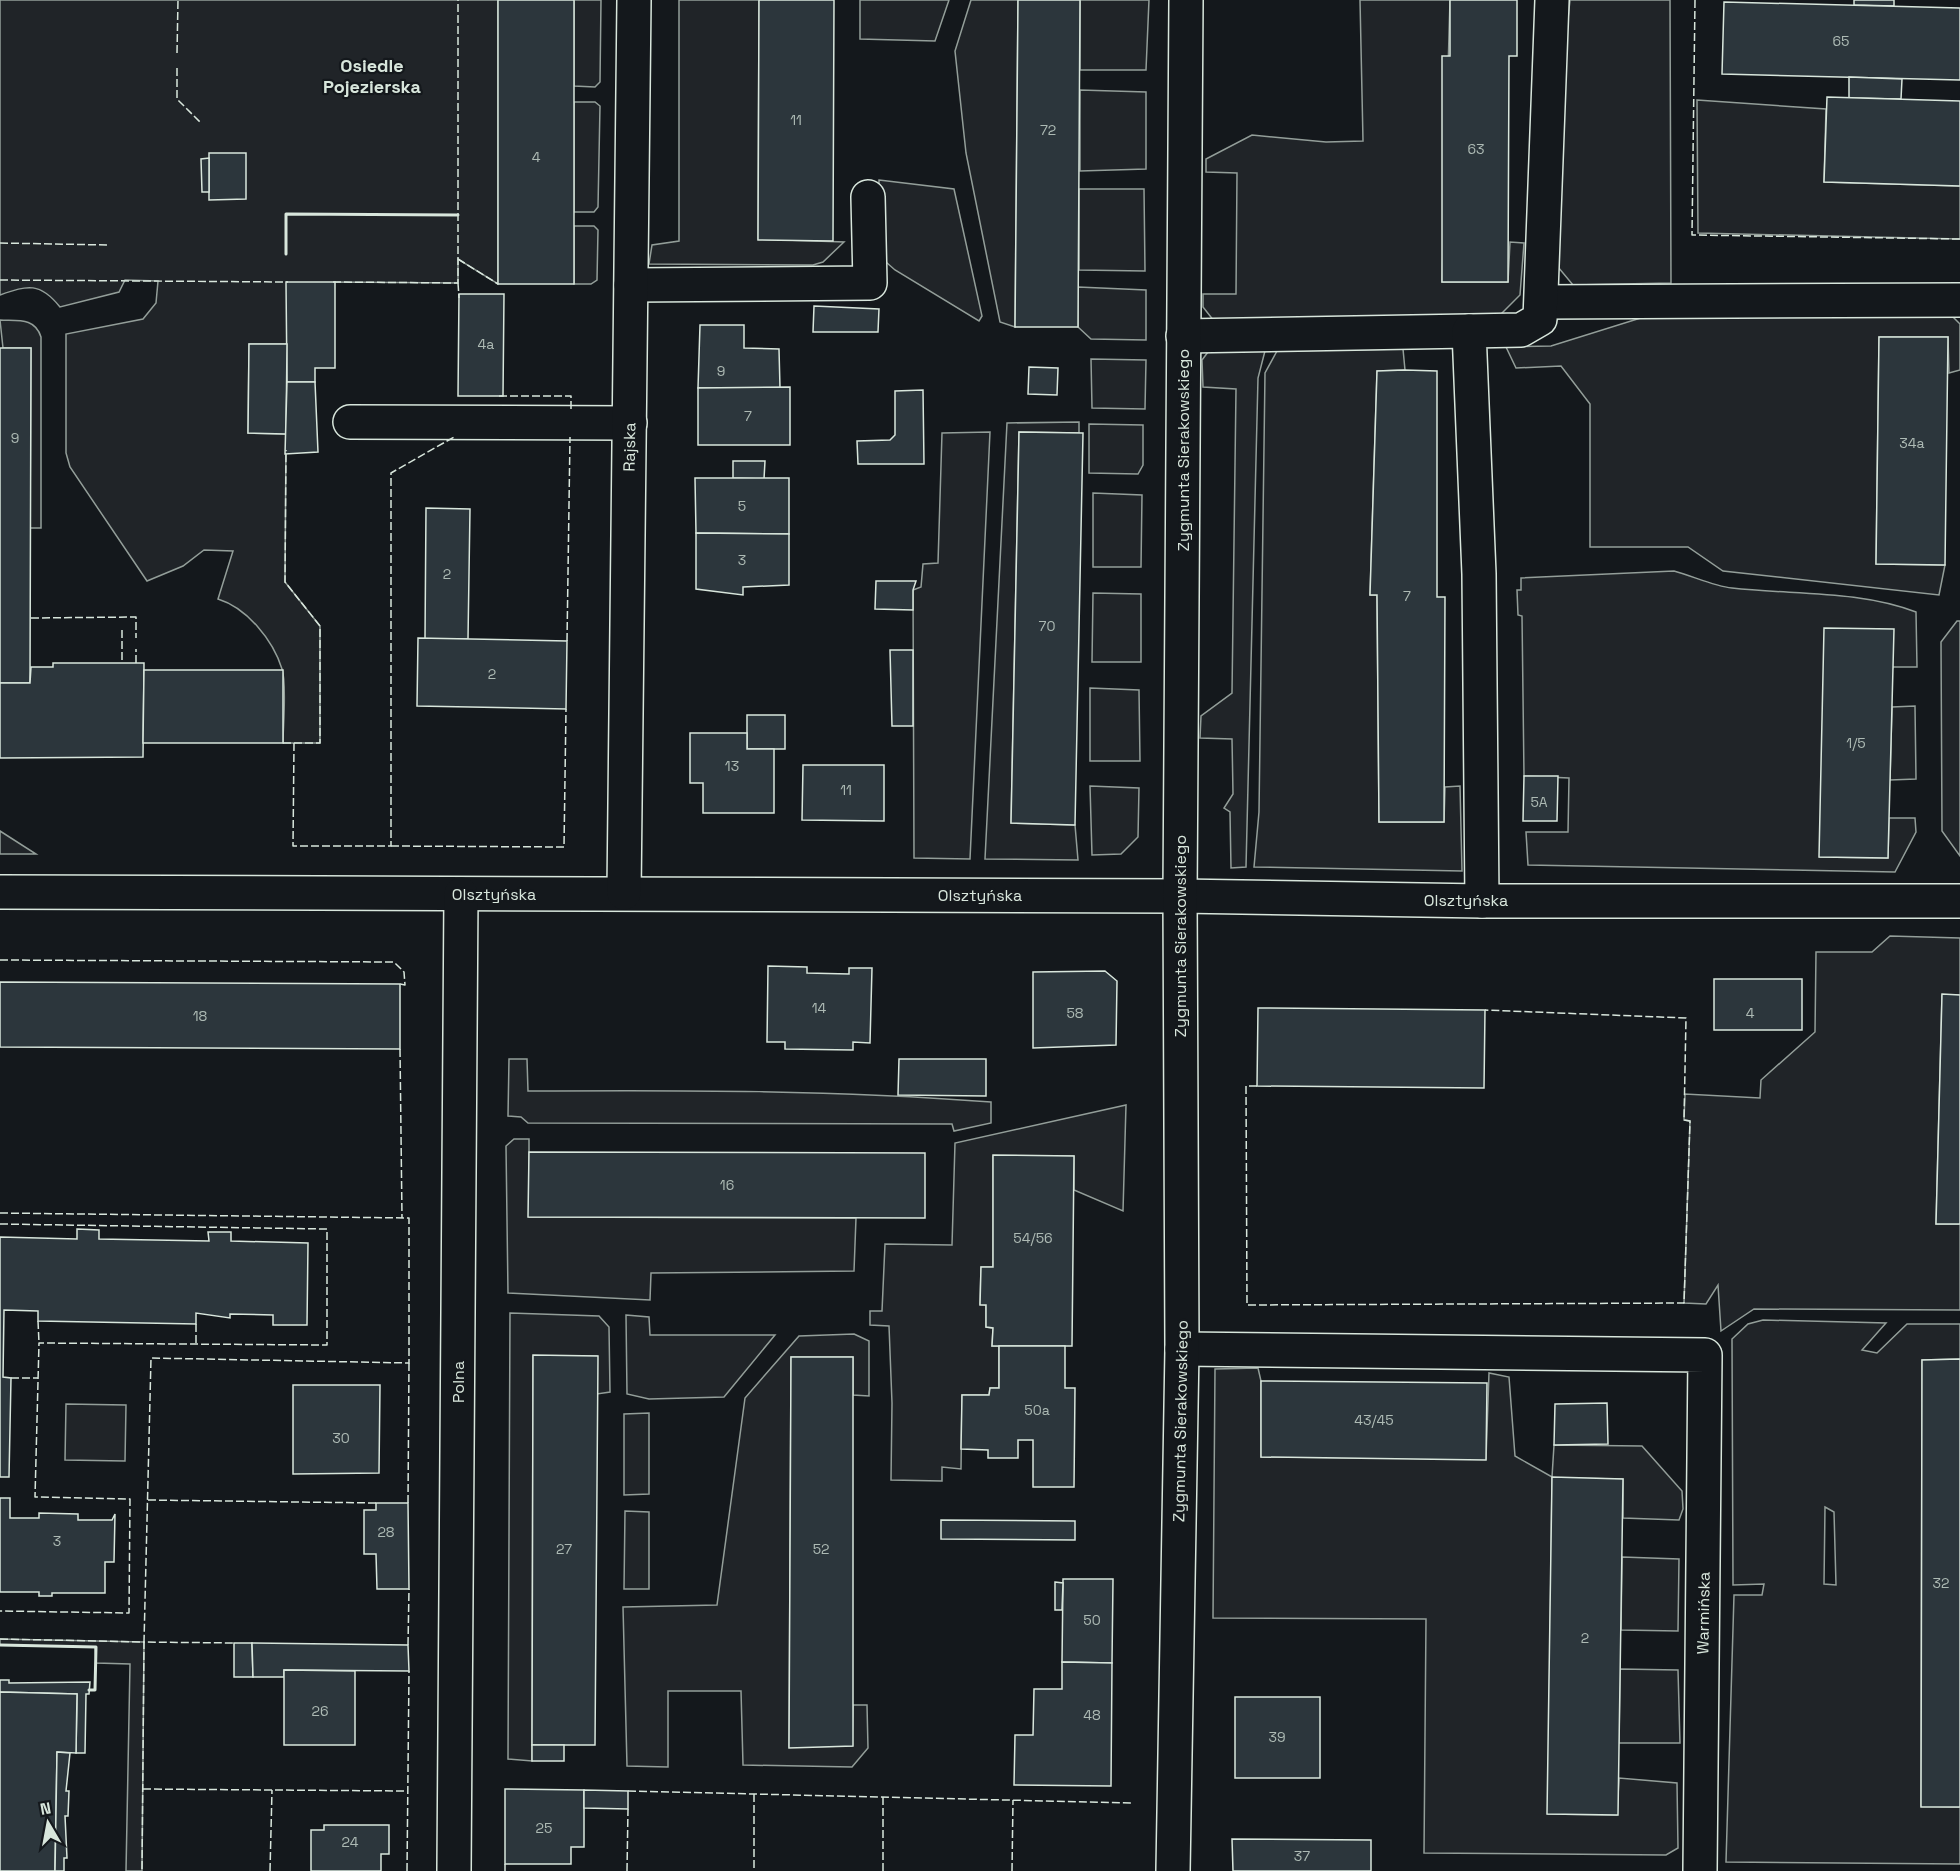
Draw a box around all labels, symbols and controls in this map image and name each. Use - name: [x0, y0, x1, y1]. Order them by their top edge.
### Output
- house number: 65: [1833, 32, 1849, 50]
- district label: Osiedle Pojezierska: [323, 54, 422, 98]
- house number: 11: [790, 111, 802, 129]
- house number: 72: [1040, 121, 1056, 139]
- house number: 63: [1467, 140, 1485, 158]
- house number: 4: [532, 148, 541, 166]
- house number: 4a: [478, 335, 494, 353]
- street label: Zygmunta Sierakowskiego: [1173, 349, 1194, 551]
- house number: 9: [717, 362, 725, 380]
- house number: 7: [744, 407, 752, 425]
- street label: Rajska: [619, 422, 640, 472]
- house number: 9: [11, 429, 19, 447]
- house number: 34a: [1899, 434, 1925, 452]
- house number: 5: [738, 497, 746, 515]
- house number: 3: [738, 551, 746, 569]
- house number: 2: [443, 565, 451, 583]
- house number: 7: [1403, 587, 1411, 605]
- house number: 70: [1039, 617, 1055, 635]
- house number: 2: [488, 665, 496, 683]
- house number: 1/5: [1846, 734, 1866, 752]
- house number: 13: [725, 757, 739, 775]
- house number: 11: [840, 781, 852, 799]
- house number: 5A: [1530, 793, 1548, 811]
- street label: Zygmunta Sierakowskiego: [1170, 835, 1191, 1037]
- street label: Olsztyńska: [452, 884, 536, 905]
- street label: Olsztyńska: [938, 885, 1022, 906]
- street label: Olsztyńska: [1424, 890, 1508, 911]
- house number: 14: [812, 999, 827, 1017]
- house number: 58: [1066, 1004, 1084, 1022]
- house number: 4: [1746, 1004, 1755, 1022]
- house number: 18: [193, 1007, 208, 1025]
- house number: 16: [720, 1176, 734, 1194]
- house number: 54/56: [1013, 1229, 1053, 1247]
- street label: Zygmunta Sierakowskiego: [1168, 1320, 1193, 1522]
- street label: Polna: [448, 1361, 469, 1403]
- house number: 50a: [1024, 1401, 1050, 1419]
- house number: 43/45: [1354, 1411, 1394, 1429]
- house number: 30: [332, 1429, 350, 1447]
- house number: 28: [377, 1523, 395, 1541]
- house number: 3: [53, 1532, 61, 1550]
- house number: 27: [556, 1540, 572, 1558]
- house number: 52: [813, 1540, 829, 1558]
- street label: Warmińska: [1692, 1572, 1715, 1654]
- house number: 32: [1933, 1574, 1949, 1592]
- house number: 50: [1083, 1611, 1101, 1629]
- house number: 2: [1581, 1629, 1589, 1647]
- house number: 26: [311, 1702, 329, 1720]
- house number: 48: [1083, 1706, 1101, 1724]
- house number: 39: [1268, 1728, 1286, 1746]
- north arrow: [18, 1793, 78, 1853]
- text: N: [38, 1797, 53, 1820]
- house number: 25: [536, 1819, 552, 1837]
- house number: 24: [342, 1833, 359, 1851]
- house number: 37: [1294, 1847, 1310, 1865]

